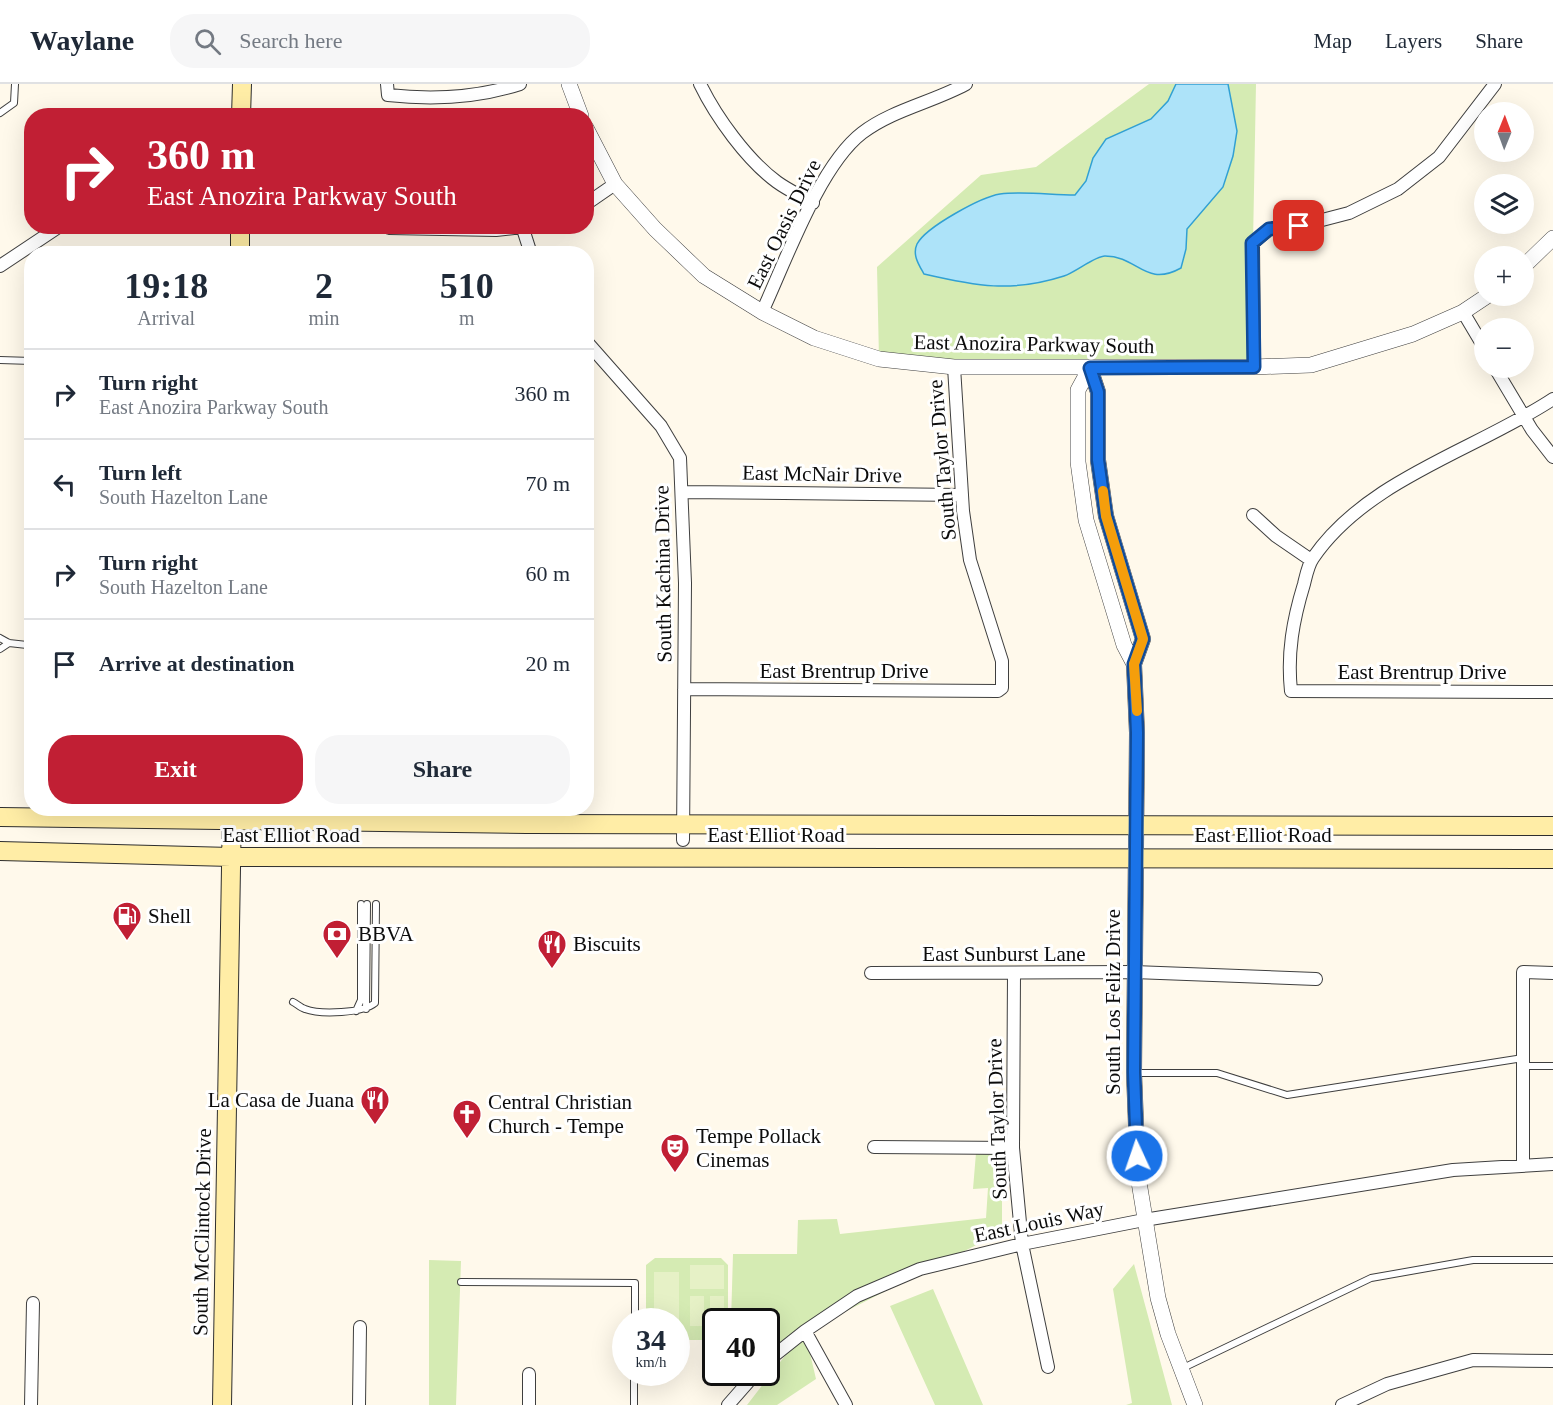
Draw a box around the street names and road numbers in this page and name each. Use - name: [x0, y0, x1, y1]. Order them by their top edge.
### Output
- street label: East Oasis Drive: [742, 155, 826, 293]
- street label: East Anozira Parkway South: [913, 330, 1155, 358]
- street label: South Taylor Drive: [923, 379, 961, 541]
- street label: East McNair Drive: [742, 461, 902, 487]
- street label: South Kachina Drive: [649, 485, 677, 663]
- street label: East Brentrup Drive: [759, 659, 929, 683]
- street label: East Brentrup Drive: [1337, 660, 1507, 684]
- street label: East Elliot Road: [222, 823, 360, 847]
- street label: East Elliot Road: [707, 823, 845, 847]
- street label: East Elliot Road: [1194, 823, 1332, 847]
- street label: South Los Feliz Drive: [1101, 909, 1125, 1095]
- street label: East Sunburst Lane: [922, 942, 1086, 966]
- street label: South Taylor Drive: [982, 1038, 1012, 1200]
- street label: South McClintock Drive: [188, 1128, 216, 1336]
- street label: East Louis Way: [972, 1196, 1107, 1247]

